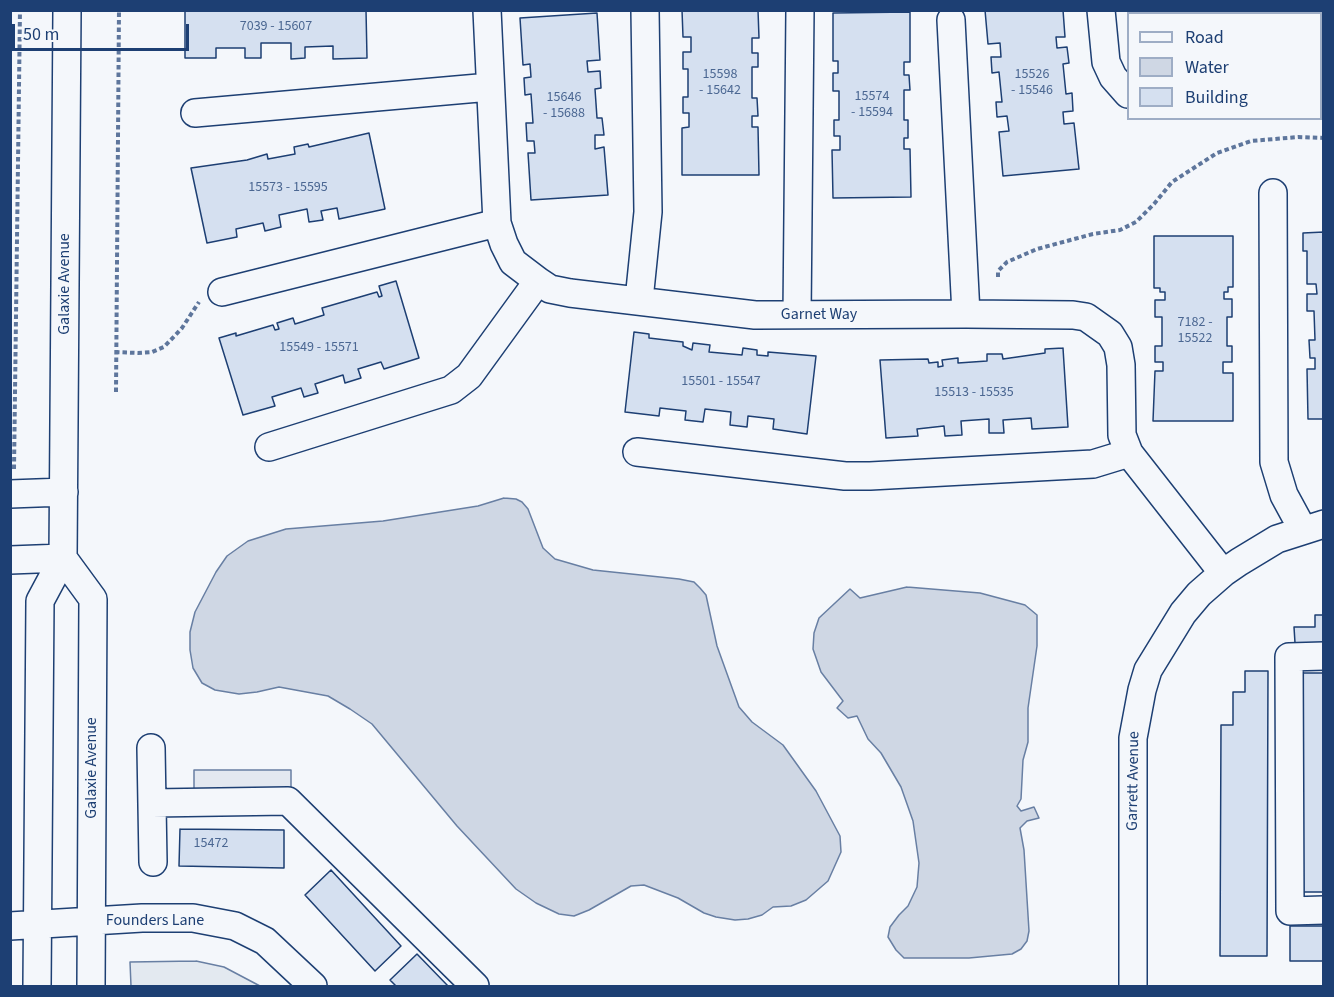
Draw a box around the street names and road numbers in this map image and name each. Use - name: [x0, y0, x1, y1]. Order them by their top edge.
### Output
- street label: Galaxie Avenue: [55, 233, 75, 335]
- street label: Garnet Way: [781, 305, 857, 325]
- street label: Galaxie Avenue: [82, 717, 102, 819]
- street label: Garrett Avenue: [1124, 731, 1144, 831]
- street label: Founders Lane: [106, 911, 204, 931]

